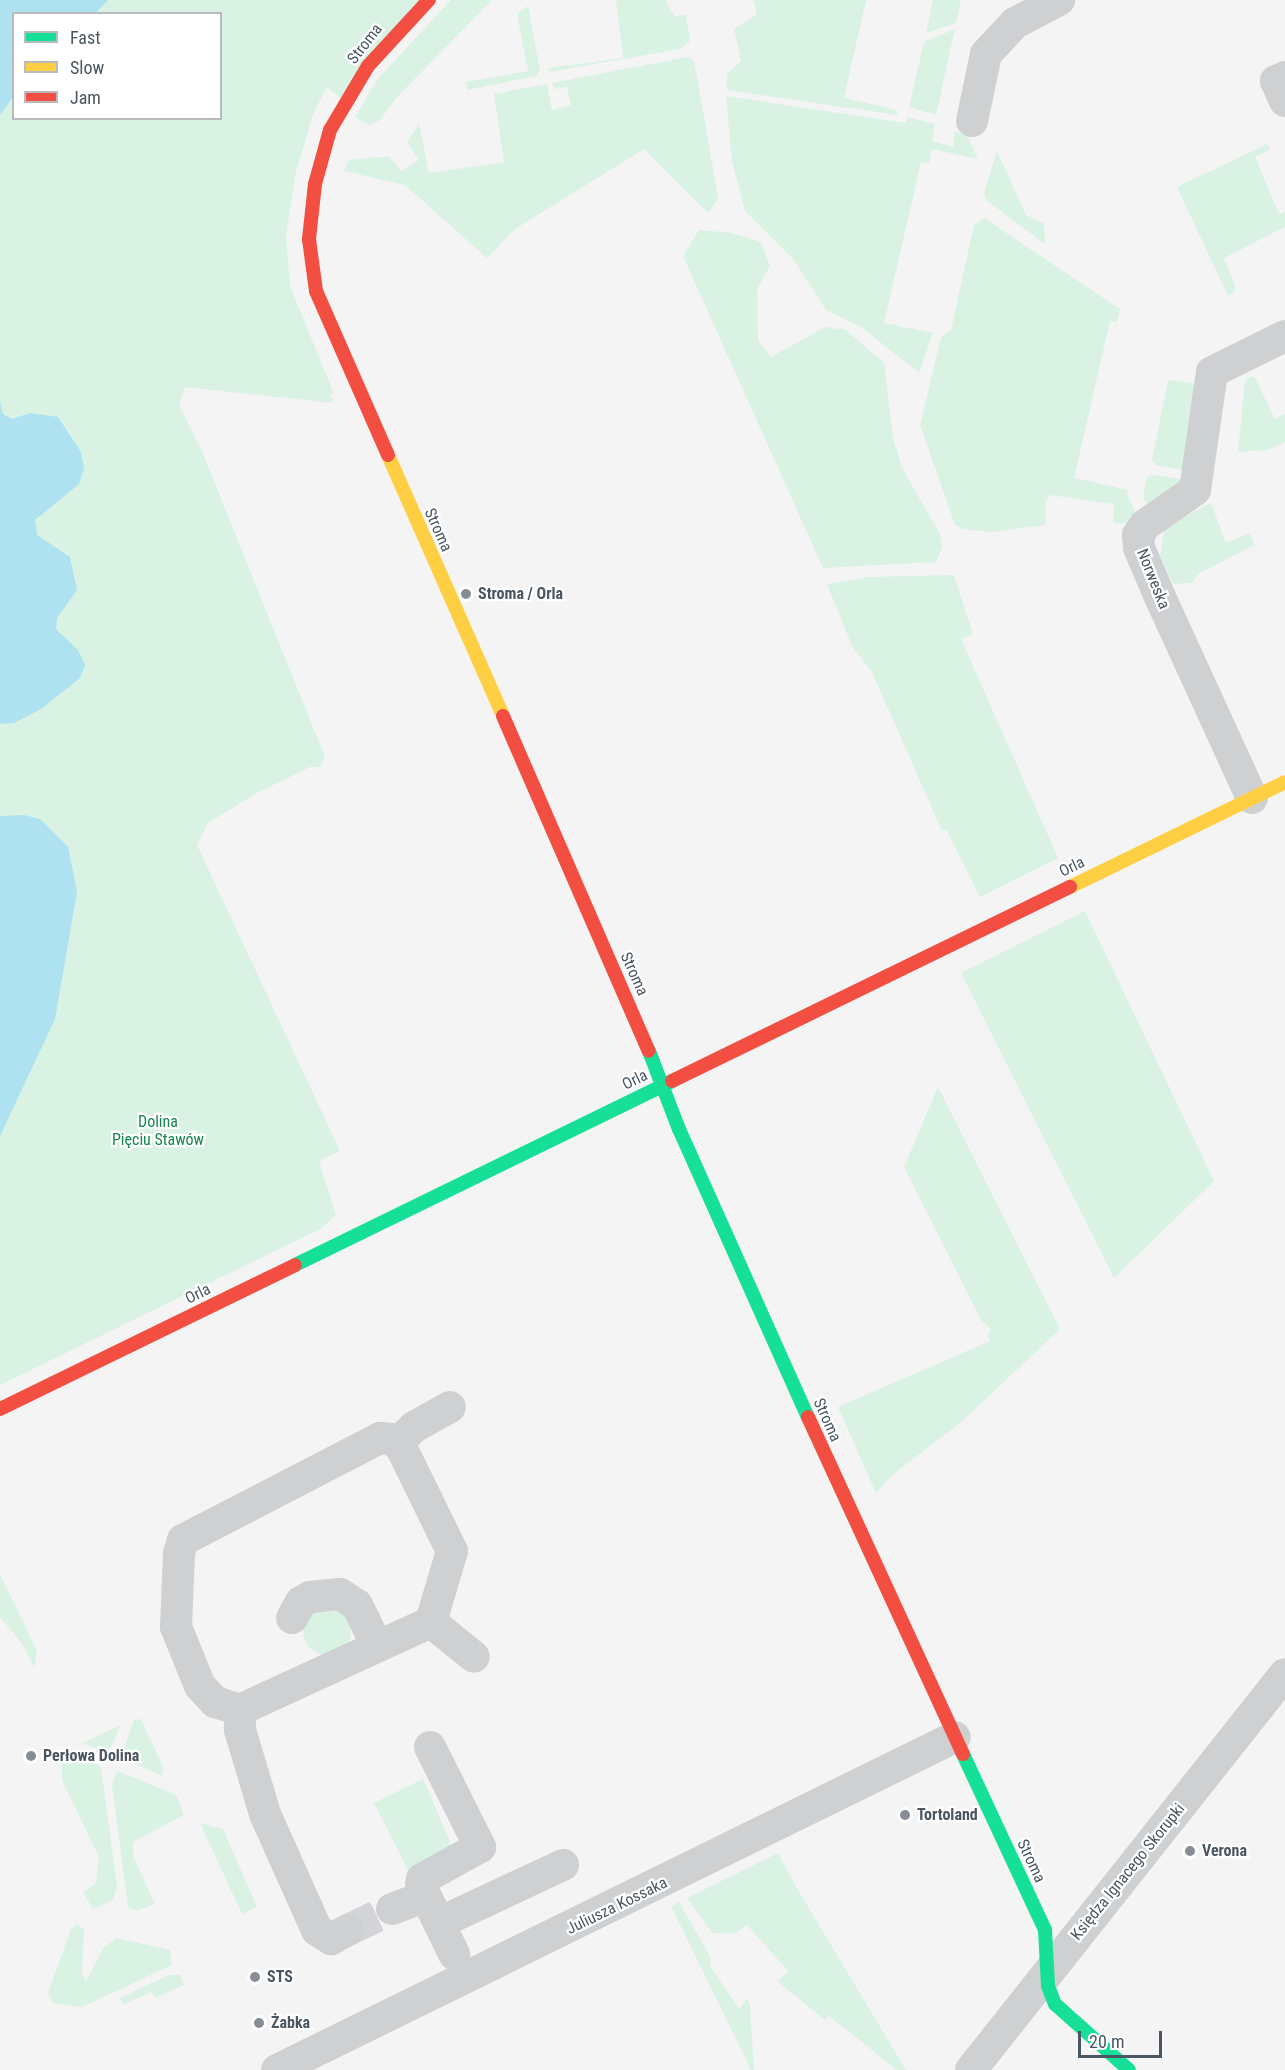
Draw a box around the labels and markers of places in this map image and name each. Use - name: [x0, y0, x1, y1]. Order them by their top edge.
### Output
- place label: Stroma / Orla: [478, 584, 563, 604]
- marker: Stroma / Orla: [459, 587, 473, 601]
- place label: Perłowa Dolina: [43, 1746, 139, 1766]
- marker: Perłowa Dolina: [24, 1749, 38, 1763]
- place label: Tortoland: [917, 1805, 978, 1825]
- marker: Tortoland: [898, 1808, 912, 1822]
- place label: Verona: [1202, 1841, 1247, 1861]
- marker: Verona: [1183, 1844, 1197, 1858]
- place label: STS: [267, 1967, 293, 1987]
- marker: STS: [248, 1970, 262, 1984]
- place label: Żabka: [271, 2013, 310, 2033]
- marker: Żabka: [252, 2016, 266, 2030]

